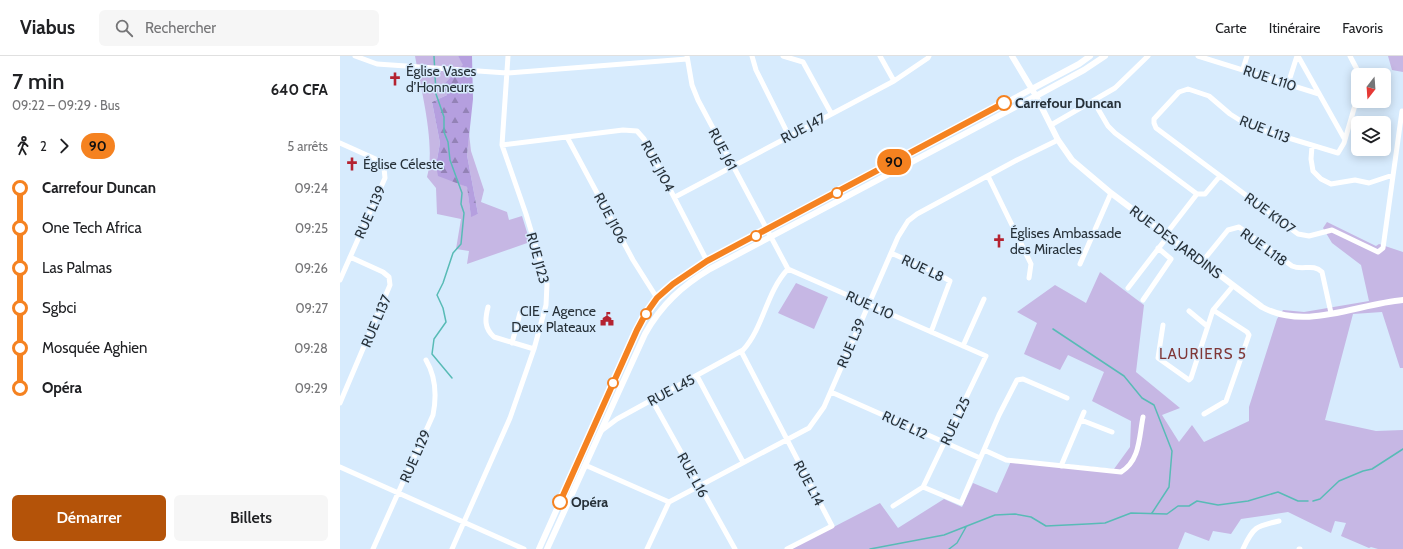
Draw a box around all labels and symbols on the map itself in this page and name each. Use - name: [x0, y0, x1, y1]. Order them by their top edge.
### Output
- street label: RUE L110: [1241, 61, 1299, 95]
- place label: Église Vases d’Honneurs: [406, 62, 477, 96]
- north arrow: [1351, 68, 1391, 108]
- church icon: Église Vases d’Honneurs: [387, 71, 403, 87]
- place label: Carrefour Duncan: [1015, 94, 1122, 112]
- marker: Carrefour Duncan: [996, 95, 1012, 111]
- street label: RUE J47: [777, 109, 829, 147]
- street label: RUE L113: [1237, 111, 1293, 147]
- street label: RUE J61: [704, 125, 742, 173]
- street label: RUE J104: [637, 137, 679, 195]
- line badge: 90: [876, 149, 912, 175]
- place label: Église Céleste: [363, 155, 444, 173]
- church icon: Église Céleste: [344, 156, 360, 172]
- street label: RUE L139: [350, 183, 390, 241]
- unlabelled marker: [831, 187, 843, 199]
- street label: RUE K107: [1241, 188, 1299, 238]
- street label: RUE J106: [590, 189, 632, 247]
- street label: RUE DES JARDINS: [1126, 201, 1226, 283]
- place label: Églises Ambassade des Miracles: [1010, 224, 1121, 258]
- street label: RUE L118: [1237, 224, 1291, 270]
- street label: RUE J123: [523, 230, 553, 286]
- unlabelled marker: [750, 230, 762, 242]
- church icon: Églises Ambassade des Miracles: [991, 233, 1007, 249]
- street label: RUE L8: [899, 250, 947, 286]
- street label: RUE L10: [843, 286, 897, 324]
- street label: RUE L137: [357, 292, 395, 350]
- place label: CIE - Agence Deux Plateaux: [511, 302, 596, 336]
- unlabelled marker: [640, 308, 652, 320]
- public building icon: CIE - Agence Deux Plateaux: [599, 311, 615, 327]
- street label: RUE L39: [833, 315, 869, 370]
- district label: LAURIERS 5: [1159, 345, 1247, 363]
- street label: RUE L45: [644, 370, 698, 410]
- unlabelled marker: [607, 377, 619, 389]
- street label: RUE L25: [936, 394, 974, 448]
- street label: RUE L12: [879, 407, 931, 443]
- street label: RUE L129: [395, 427, 435, 485]
- street label: RUE L16: [673, 449, 713, 501]
- street label: RUE L14: [790, 457, 828, 509]
- place label: Opéra: [571, 493, 608, 511]
- marker: Opéra: [552, 494, 568, 510]

